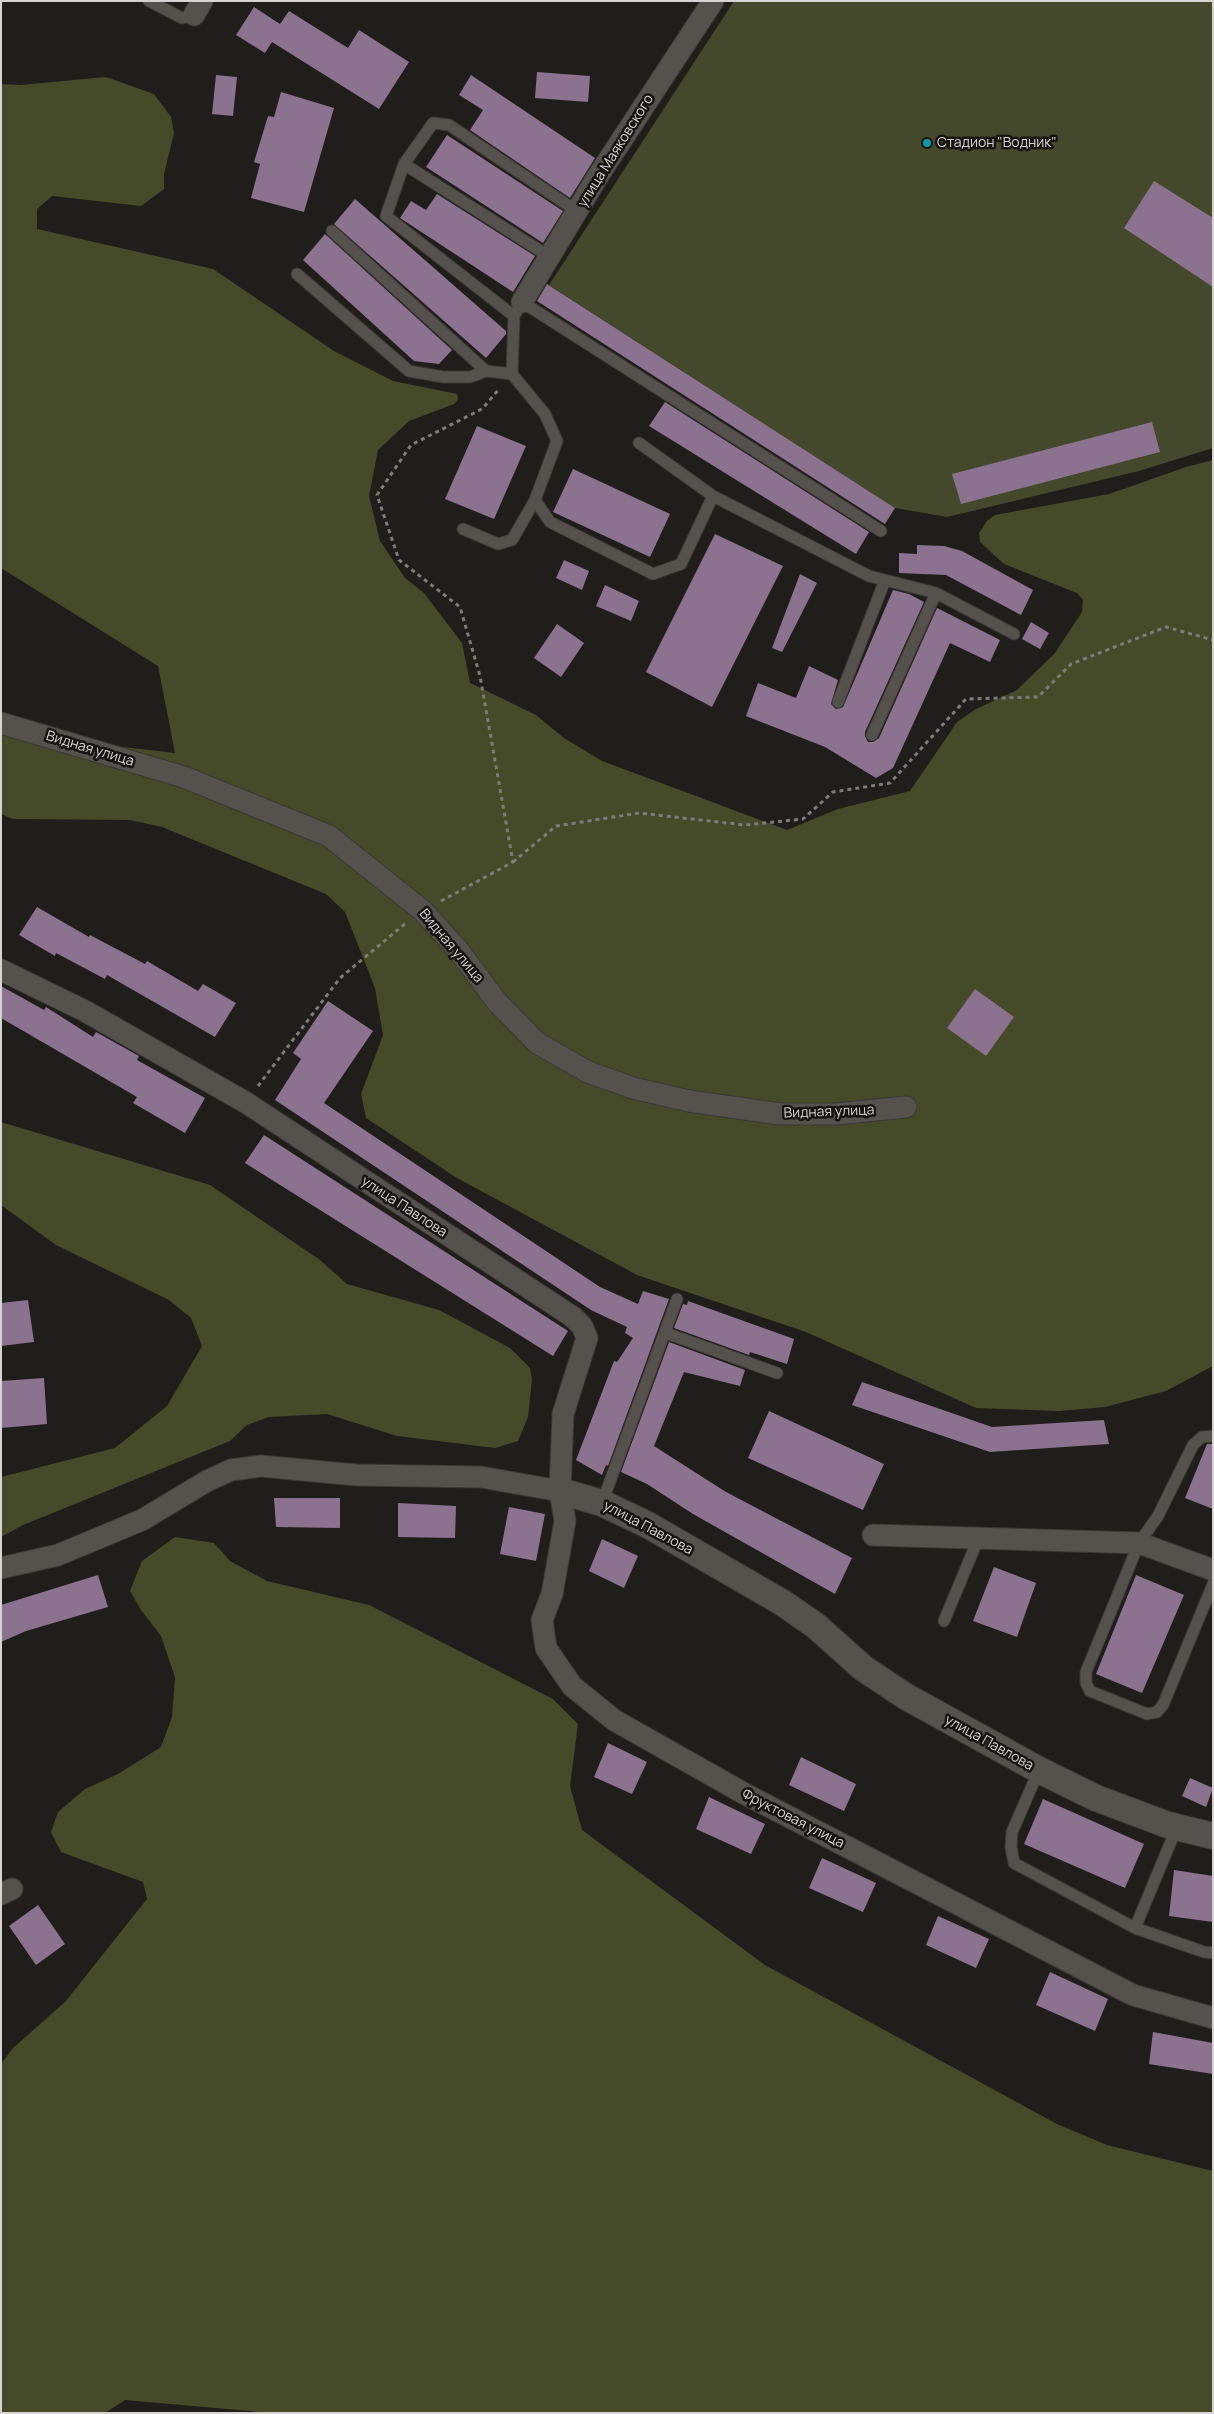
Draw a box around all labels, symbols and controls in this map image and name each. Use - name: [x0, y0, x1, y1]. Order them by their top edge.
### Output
- street label: улица Маяковского: [575, 92, 657, 210]
- place label: Стадион "Водник": [937, 135, 1057, 151]
- marker: Стадион "Водник": [921, 137, 933, 149]
- street label: Видная улица: [44, 728, 136, 770]
- street label: Видная улица: [415, 906, 487, 986]
- street label: Видная улица: [783, 1102, 875, 1122]
- street label: улица Павлова: [358, 1173, 450, 1241]
- street label: улица Павлова: [600, 1497, 696, 1559]
- street label: улица Павлова: [942, 1712, 1036, 1774]
- street label: Фруктовая улица: [739, 1786, 847, 1852]

